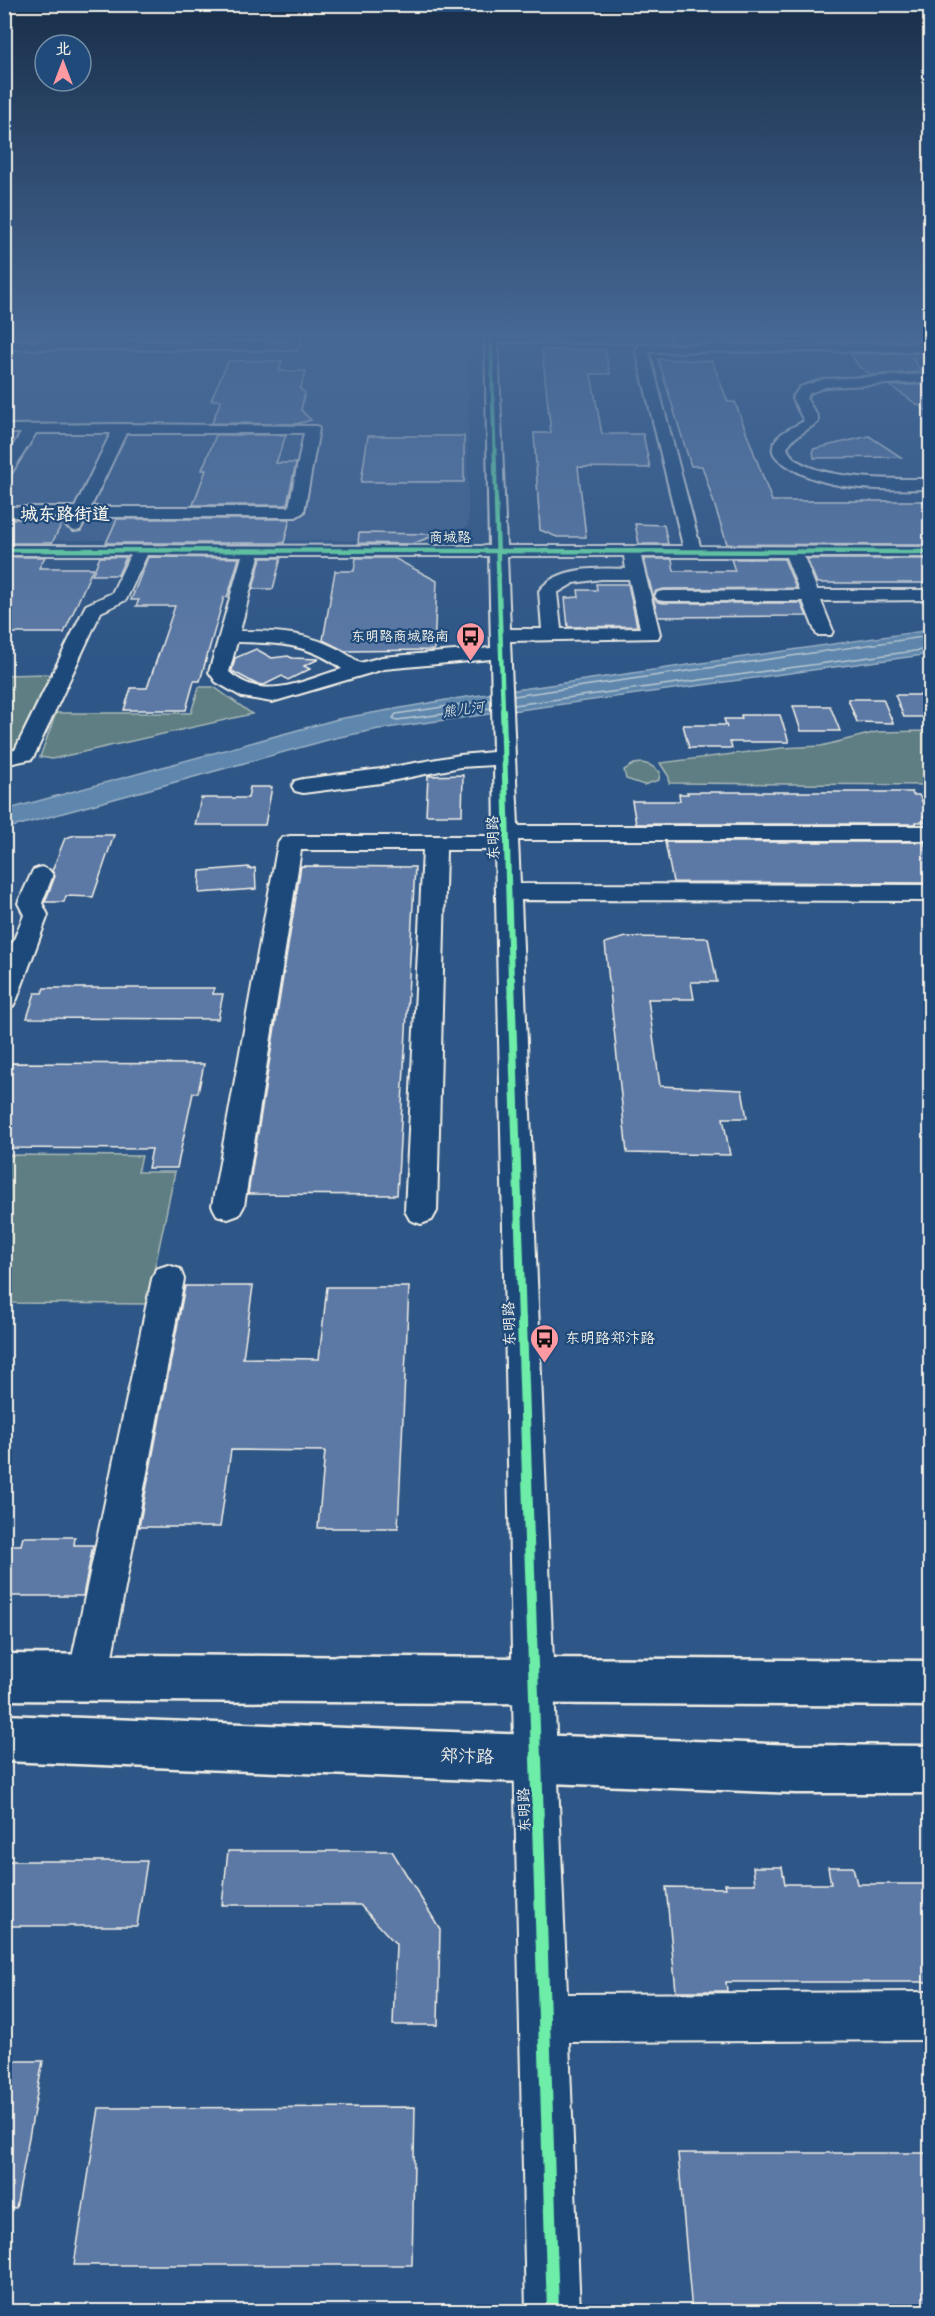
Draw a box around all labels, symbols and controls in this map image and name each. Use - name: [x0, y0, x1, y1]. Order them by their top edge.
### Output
- north arrow: [33, 33, 93, 93]
- text: 北: [55, 38, 71, 59]
- district label: 城东路街道: [20, 502, 110, 526]
- street label: 商城路: [429, 528, 471, 546]
- bus stop icon: 东明路商城路南: [454, 620, 486, 662]
- place label: 东明路商城路南: [351, 627, 449, 645]
- water label: 熊儿河: [441, 697, 487, 721]
- street label: 东明路: [482, 815, 504, 861]
- street label: 东明路: [498, 1301, 520, 1347]
- bus stop icon: 东明路郑汴路: [528, 1322, 560, 1364]
- place label: 东明路郑汴路: [565, 1328, 655, 1348]
- street label: 郑汴路: [440, 1743, 494, 1769]
- street label: 东明路: [513, 1787, 535, 1833]

